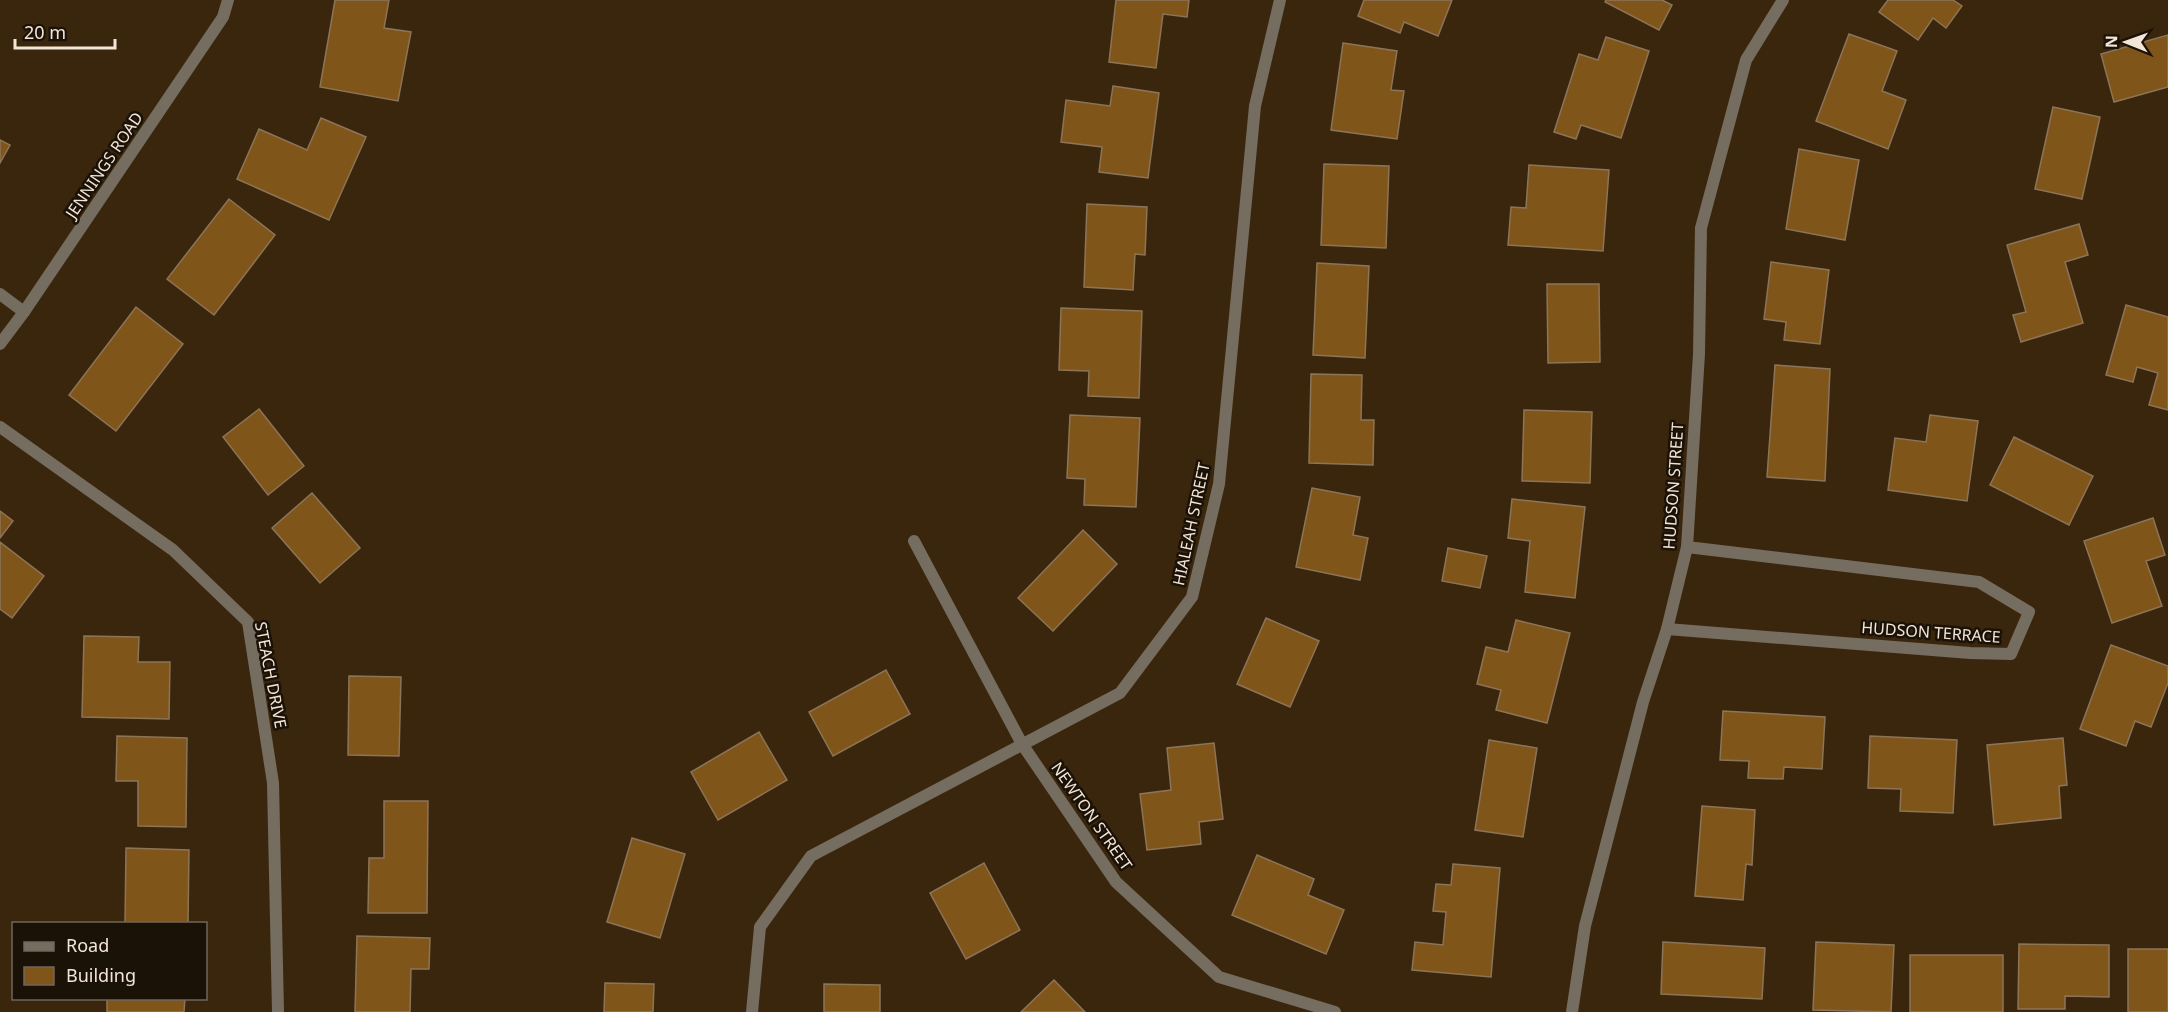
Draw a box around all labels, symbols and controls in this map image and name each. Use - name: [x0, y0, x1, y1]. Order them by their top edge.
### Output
- scale bar: [15, 12, 116, 50]
- north arrow: [2096, 12, 2156, 72]
- text: 20 m: [24, 20, 66, 44]
- text: N: [2100, 35, 2122, 48]
- street label: JENNINGS ROAD: [59, 108, 148, 224]
- street label: HUDSON STREET: [1658, 422, 1688, 550]
- street label: HIALEAH STREET: [1167, 460, 1215, 588]
- street label: HUDSON TERRACE: [1861, 616, 2001, 648]
- street label: STEACH DRIVE: [250, 620, 292, 730]
- street label: NEWTON STREET: [1046, 757, 1138, 875]
- legend: [12, 922, 207, 1000]
- text: Road: [66, 933, 109, 957]
- text: Building: [66, 963, 136, 987]

